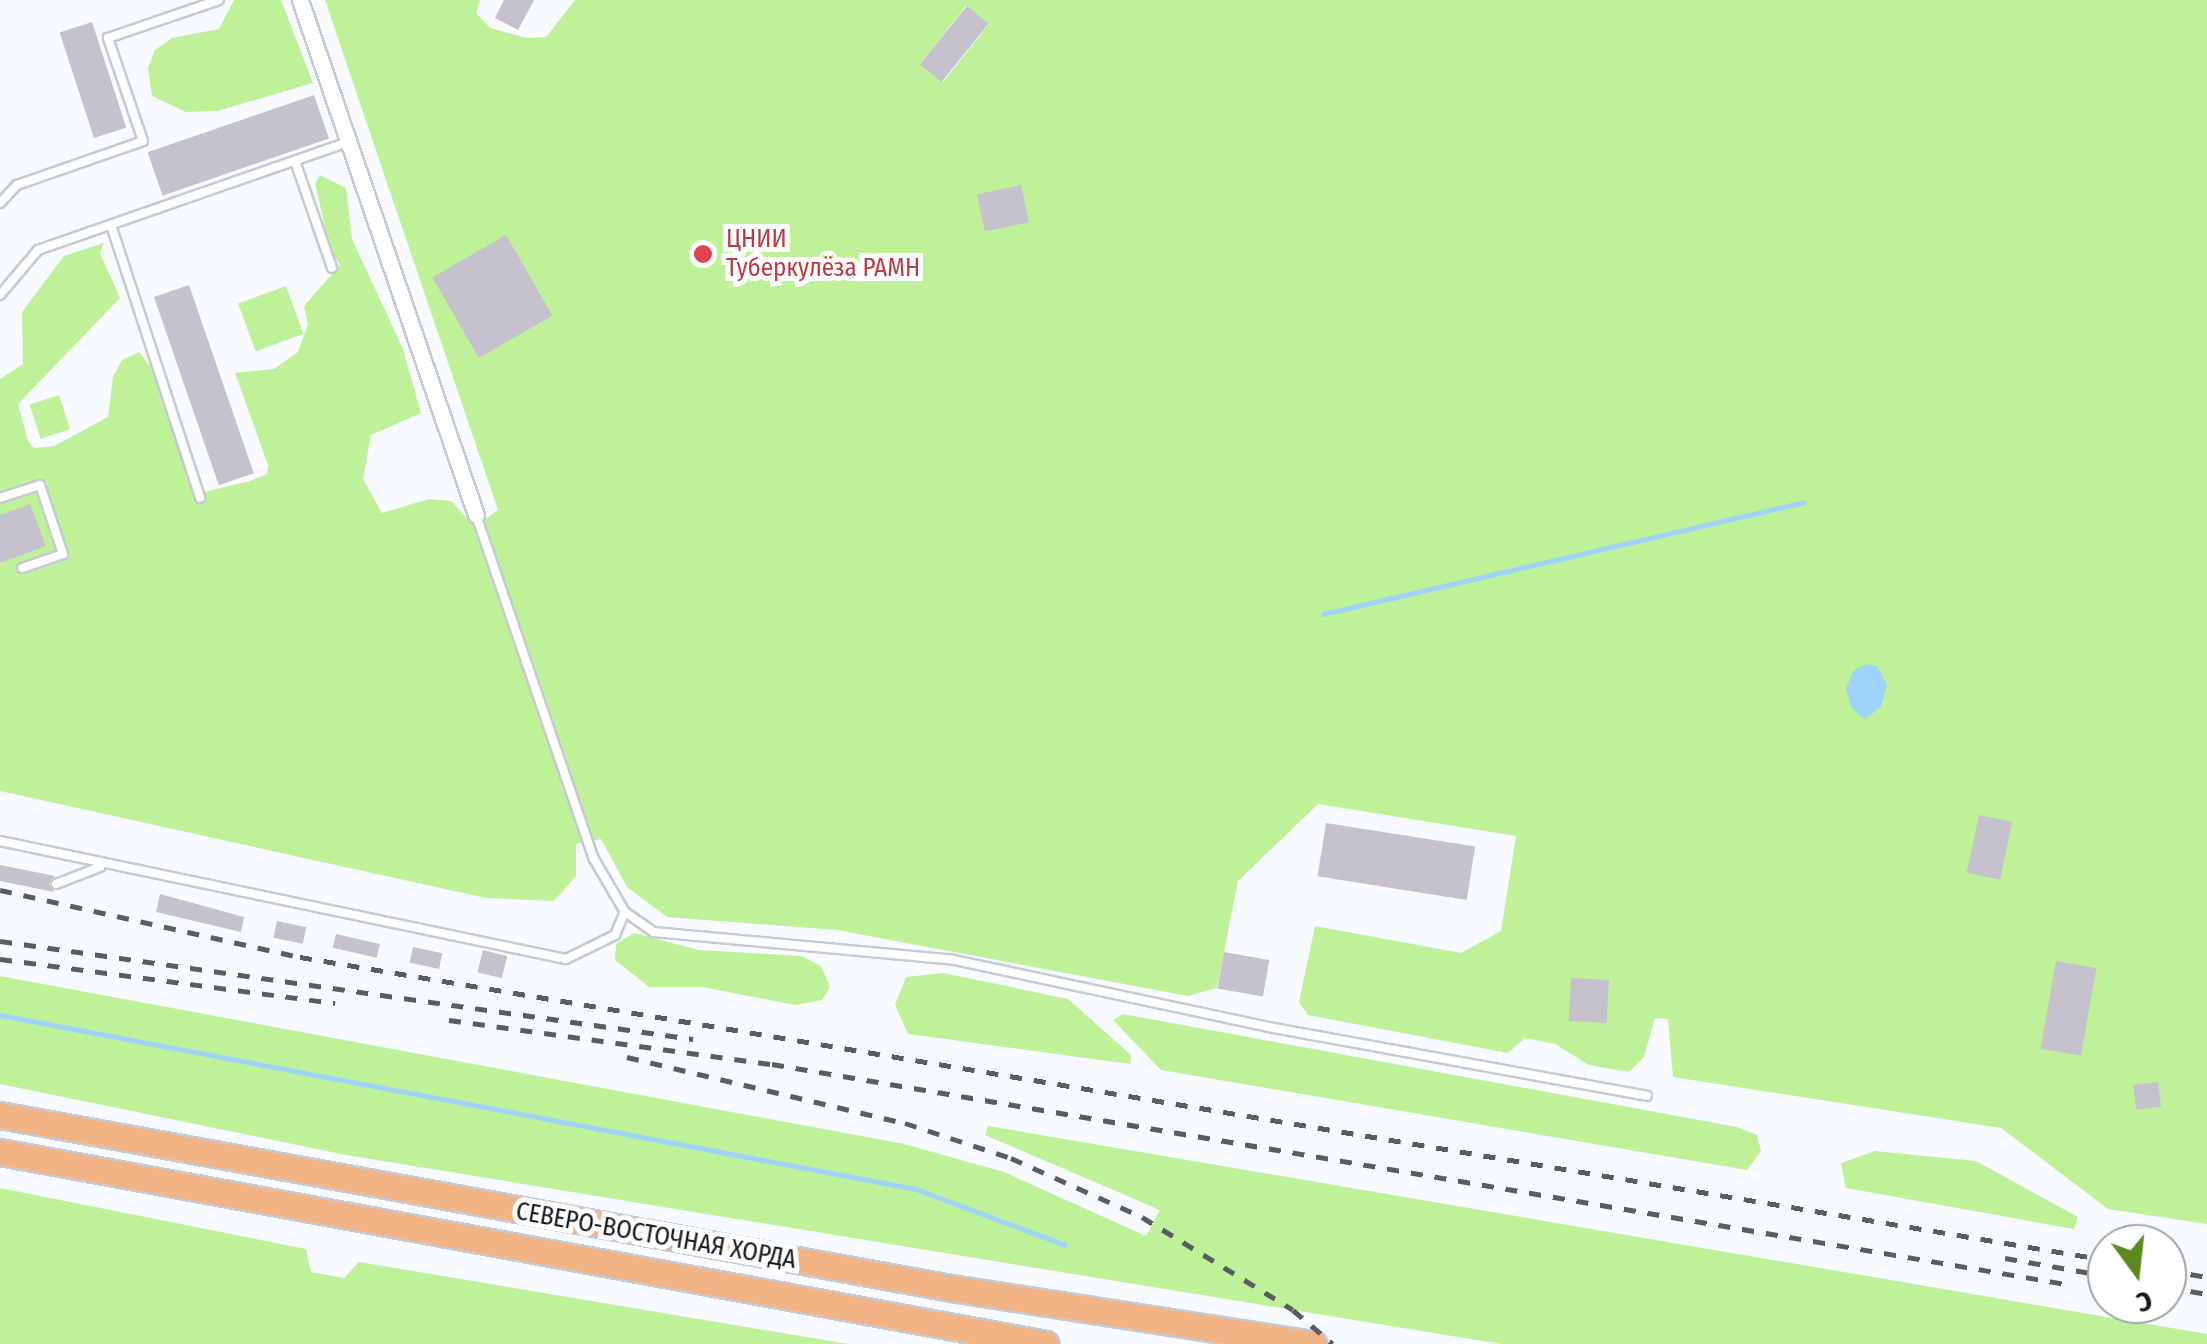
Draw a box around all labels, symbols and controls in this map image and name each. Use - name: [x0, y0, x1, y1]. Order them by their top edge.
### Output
- place label: ЦНИИ Туберкулёза РАМН: [726, 225, 920, 284]
- marker: ЦНИИ Туберкулёза РАМН: [690, 241, 716, 267]
- street label: СЕВЕРО-ВОСТОЧНАЯ ХОРДА: [514, 1197, 798, 1275]
- north arrow: [2087, 1224, 2187, 1324]
- text: С: [2133, 1284, 2156, 1319]

